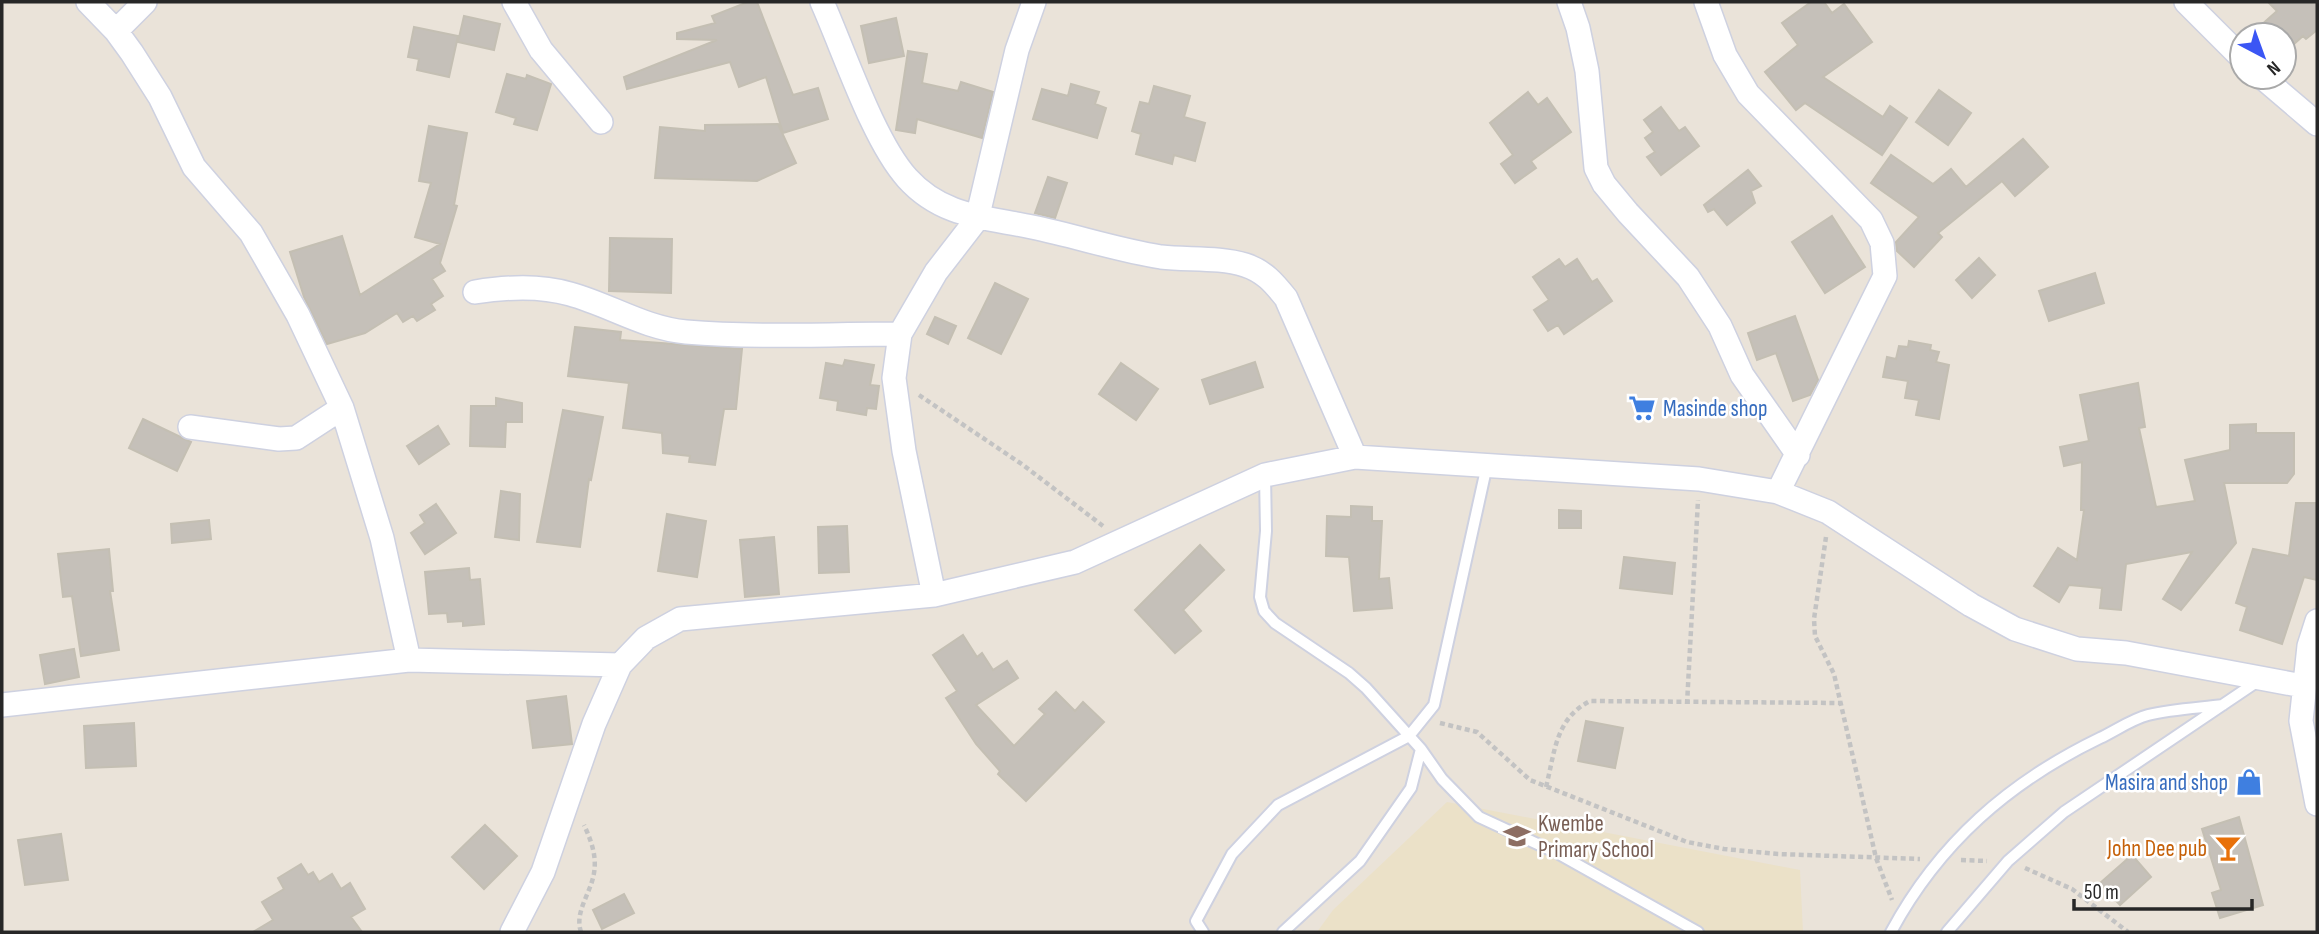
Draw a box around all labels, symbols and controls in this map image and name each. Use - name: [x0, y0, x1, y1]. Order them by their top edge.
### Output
- north arrow: [2228, 21, 2298, 91]
- text: N: [2262, 56, 2285, 80]
- supermarket icon: Masinde shop: [1627, 393, 1657, 423]
- place label: Masinde shop: [1663, 395, 1768, 423]
- shop icon: Masira and shop: [2234, 767, 2264, 797]
- place label: Masira and shop: [2105, 769, 2228, 797]
- place label: Kwembe Primary School: [1538, 810, 1654, 864]
- school or university icon: Kwembe Primary School: [1502, 821, 1532, 851]
- bar icon: John Dee pub: [2213, 833, 2243, 863]
- place label: John Dee pub: [2106, 835, 2207, 863]
- scale bar: [2074, 867, 2252, 911]
- text: 50 m: [2084, 880, 2119, 905]

